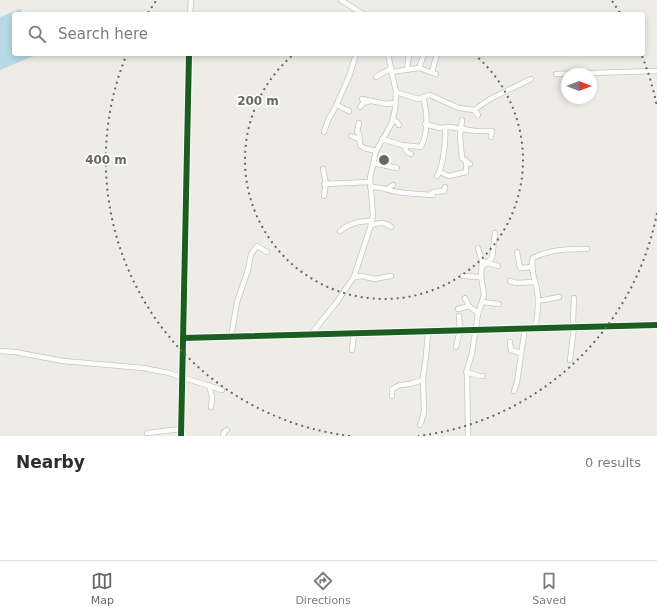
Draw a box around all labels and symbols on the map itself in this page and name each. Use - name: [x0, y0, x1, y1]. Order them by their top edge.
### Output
- north arrow: [561, 68, 597, 104]
- text: 200 m: [237, 94, 279, 108]
- text: 400 m: [85, 153, 127, 167]
- centre of rings: [377, 153, 391, 167]

